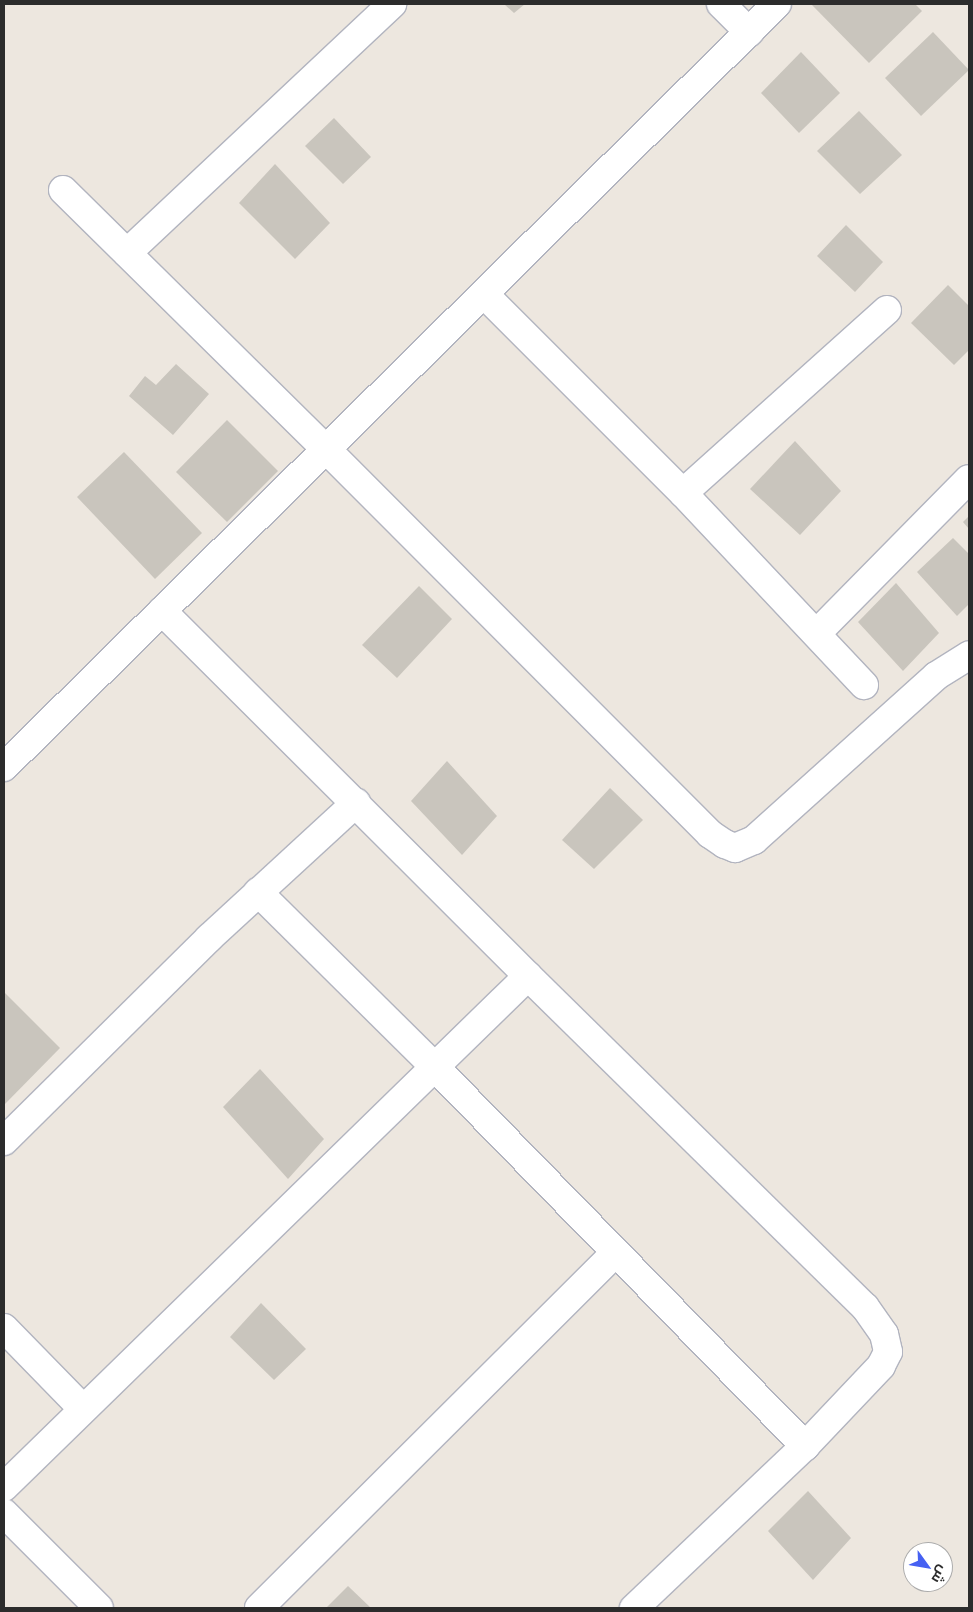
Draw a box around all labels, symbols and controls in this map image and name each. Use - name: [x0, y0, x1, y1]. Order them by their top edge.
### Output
- north arrow: [903, 1542, 953, 1592]
- text: ش: [928, 1563, 952, 1587]

